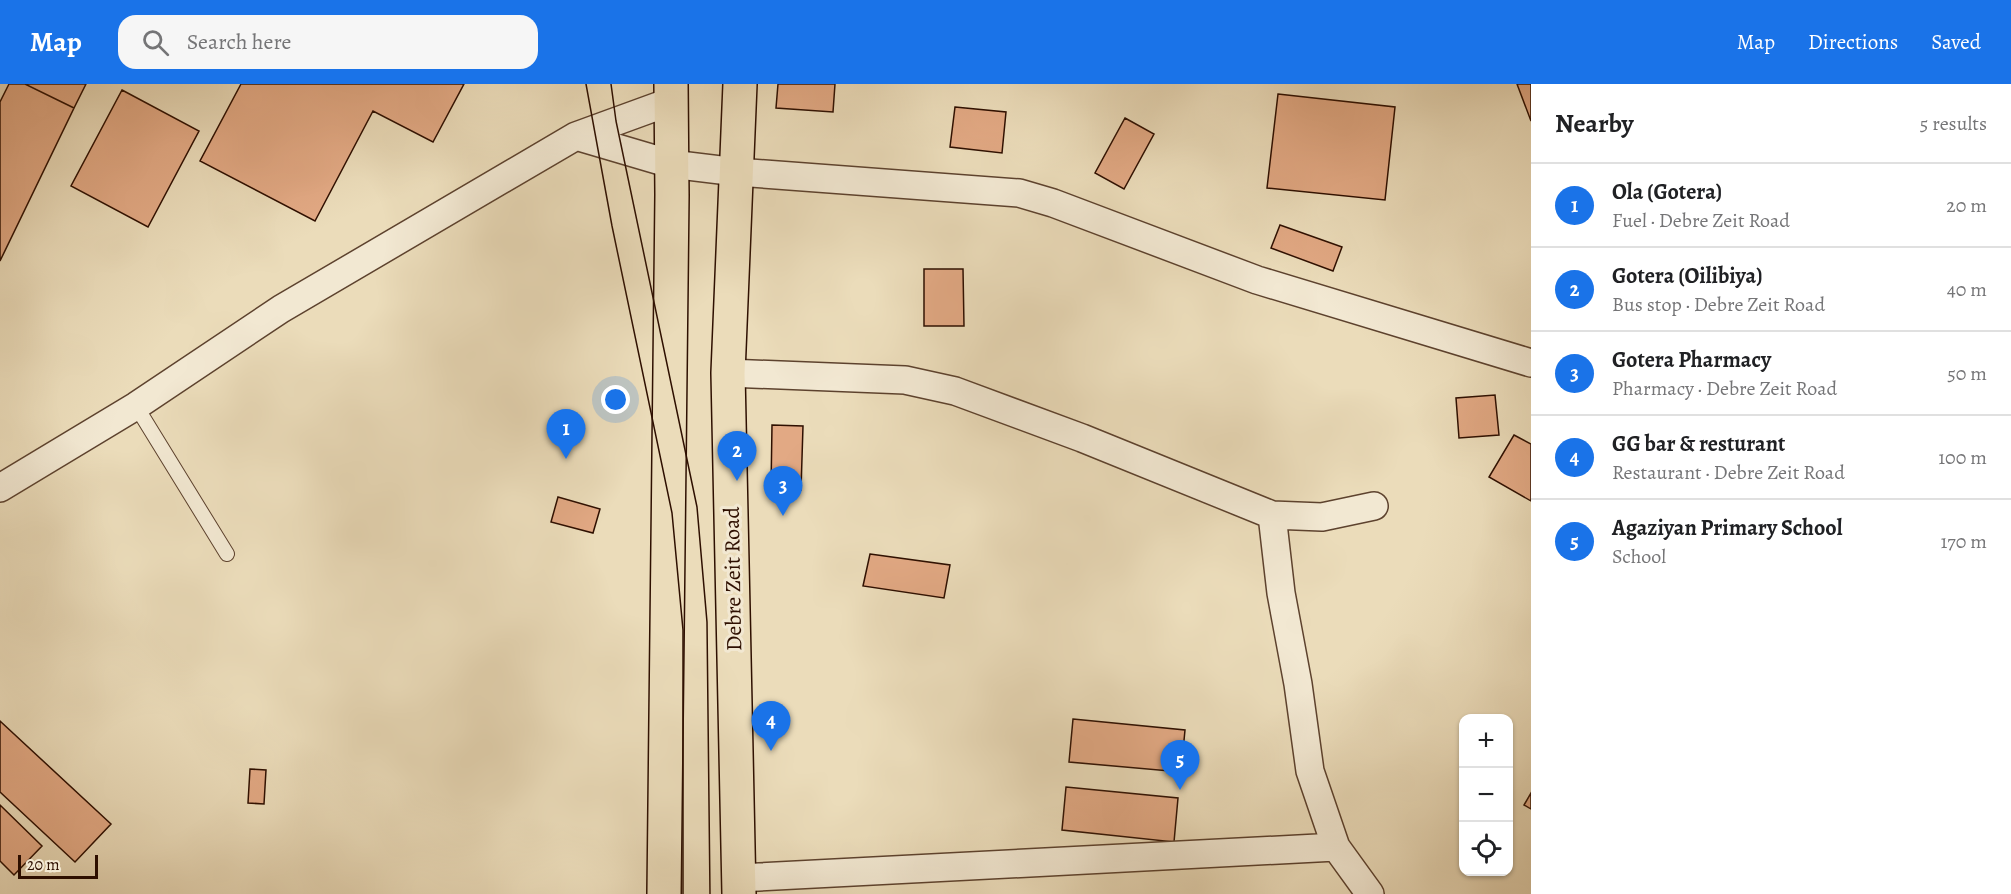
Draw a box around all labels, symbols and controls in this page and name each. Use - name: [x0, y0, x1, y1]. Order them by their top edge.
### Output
- search box: [118, 15, 538, 69]
- text: Map: [30, 23, 82, 61]
- icon: search: [139, 26, 172, 59]
- text: Search here: [187, 27, 291, 57]
- text: Map: [1737, 28, 1775, 56]
- text: Directions: [1808, 28, 1898, 56]
- text: Saved: [1931, 28, 1981, 56]
- text: Nearby: [1555, 106, 1634, 141]
- text: 5 results: [1920, 110, 1987, 137]
- text: Ola (Gotera): [1612, 177, 1722, 207]
- text: 1: [1571, 192, 1578, 219]
- text: 20 m: [1946, 192, 1987, 219]
- text: Fuel · Debre Zeit Road: [1612, 207, 1790, 234]
- text: Gotera (Oilibiya): [1612, 261, 1763, 291]
- text: 2: [1570, 276, 1579, 303]
- text: 40 m: [1947, 276, 1987, 303]
- text: Bus stop · Debre Zeit Road: [1612, 291, 1825, 318]
- text: Gotera Pharmacy: [1612, 345, 1771, 375]
- text: 3: [1570, 360, 1579, 387]
- text: 50 m: [1947, 360, 1987, 387]
- text: Pharmacy · Debre Zeit Road: [1612, 375, 1837, 402]
- your location: [601, 385, 630, 414]
- pin: 1: [546, 410, 586, 459]
- text: GG bar & resturant: [1612, 429, 1785, 459]
- pin: 2: [718, 432, 756, 481]
- text: 4: [1570, 444, 1579, 471]
- text: 100 m: [1938, 444, 1987, 471]
- text: Restaurant · Debre Zeit Road: [1612, 459, 1845, 486]
- pin: 3: [764, 466, 802, 516]
- street label: Debre Zeit Road: [717, 506, 749, 651]
- text: Agaziyan Primary School: [1612, 513, 1842, 543]
- text: 5: [1570, 528, 1579, 555]
- text: 170 m: [1941, 528, 1987, 555]
- text: School: [1612, 543, 1666, 570]
- pin: 4: [752, 702, 790, 751]
- map controls: [1459, 714, 1513, 876]
- button: +: [1459, 714, 1513, 768]
- pin: 5: [1160, 740, 1200, 790]
- button: −: [1459, 768, 1513, 822]
- button: locate: [1459, 822, 1513, 876]
- scale bar: [18, 852, 98, 880]
- text: 20 m: [27, 854, 60, 876]

